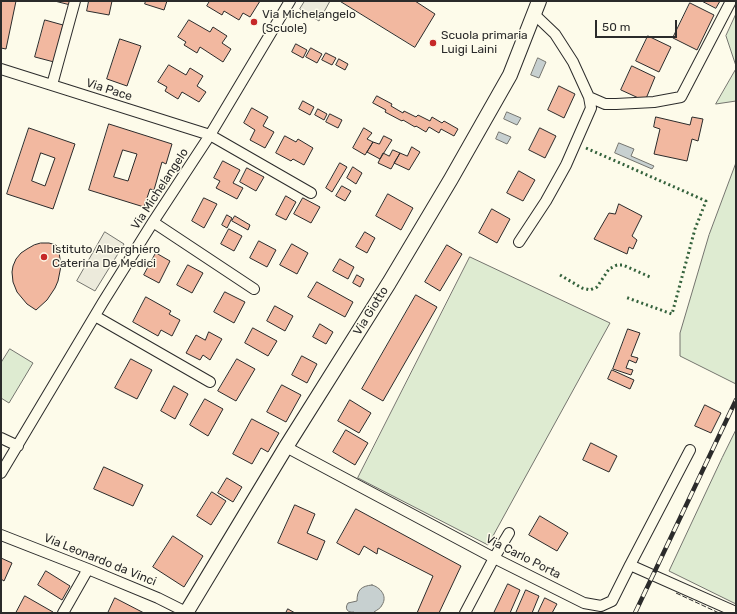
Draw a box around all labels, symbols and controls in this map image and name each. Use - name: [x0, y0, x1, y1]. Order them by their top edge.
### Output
- place label: Via Michelangelo (Scuole): [262, 8, 356, 36]
- scale bar: [597, 12, 679, 38]
- marker: Via Michelangelo (Scuole): [249, 17, 259, 27]
- text: 50 m: [602, 20, 630, 34]
- place label: Scuola primaria Luigi Laini: [441, 29, 528, 57]
- marker: Scuola primaria Luigi Laini: [428, 38, 438, 48]
- street label: Via Pace: [84, 76, 134, 104]
- street label: Via Michelangelo: [128, 146, 192, 232]
- place label: Istituto Alberghiero Caterina De Medici: [52, 243, 160, 271]
- marker: Istituto Alberghiero Caterina De Medici: [39, 252, 49, 262]
- street label: Via Giotto: [350, 284, 392, 338]
- street label: Via Leonardo da Vinci: [42, 531, 158, 589]
- street label: Via Carlo Porta: [483, 532, 563, 582]

